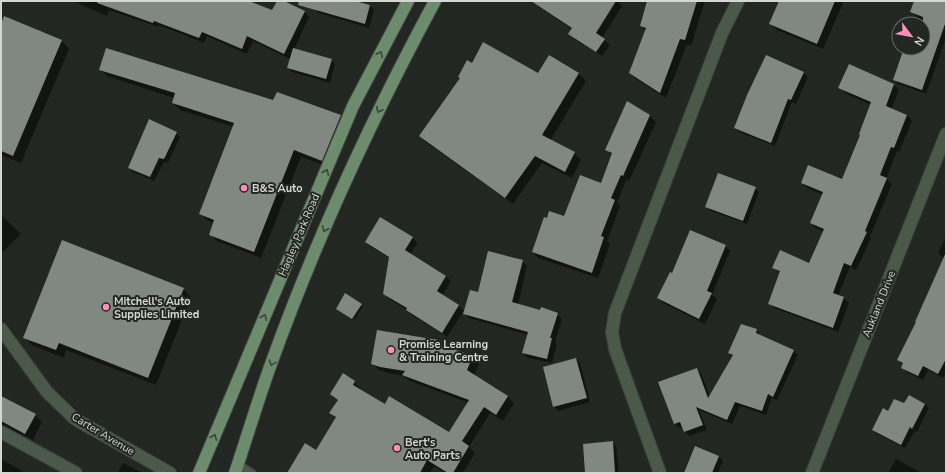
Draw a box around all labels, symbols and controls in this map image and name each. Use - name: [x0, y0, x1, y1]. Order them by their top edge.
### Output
- north arrow: [891, 16, 931, 56]
- text: N: [911, 34, 928, 49]
- one-way arrow: [375, 51, 383, 58]
- one-way arrow: [376, 106, 384, 114]
- one-way arrow: [321, 168, 329, 175]
- place label: B&S Auto: [252, 181, 303, 196]
- marker: B&S Auto: [239, 183, 249, 193]
- street label: Hagley Park Road: [275, 191, 323, 279]
- one-way arrow: [321, 225, 329, 232]
- street label: Aukland Drive: [859, 268, 899, 339]
- place label: Mitchell's Auto Supplies Limited: [114, 294, 199, 322]
- marker: Mitchell's Auto Supplies Limited: [101, 302, 111, 312]
- one-way arrow: [260, 314, 268, 321]
- place label: Promise Learning & Training Centre: [399, 337, 488, 365]
- marker: Promise Learning & Training Centre: [386, 345, 396, 355]
- one-way arrow: [268, 359, 277, 366]
- street label: Carter Avenue: [69, 409, 137, 459]
- one-way arrow: [209, 434, 217, 442]
- place label: Bert's Auto Parts: [405, 435, 460, 463]
- marker: Bert's Auto Parts: [392, 443, 402, 453]

